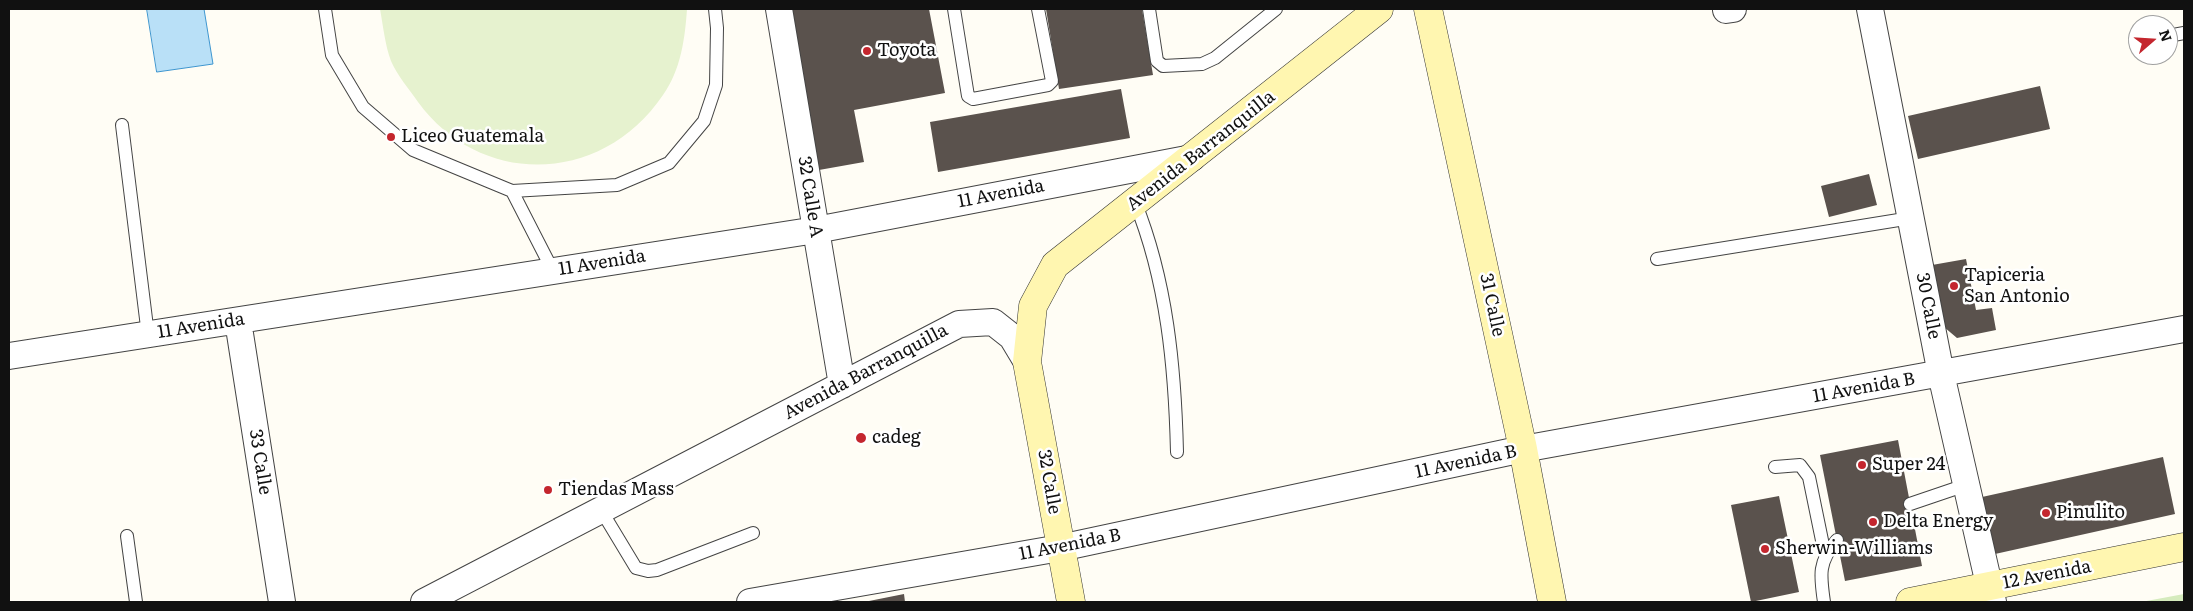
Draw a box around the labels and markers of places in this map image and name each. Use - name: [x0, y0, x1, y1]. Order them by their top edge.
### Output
- place label: Toyota: [877, 40, 936, 62]
- marker: Toyota: [861, 45, 873, 57]
- place label: Liceo Guatemala: [401, 126, 544, 148]
- marker: Liceo Guatemala: [385, 131, 397, 143]
- place label: Tapiceria San Antonio: [1964, 265, 2070, 308]
- marker: Tapiceria San Antonio: [1948, 280, 1960, 292]
- place label: cadeg: [872, 427, 921, 449]
- marker: cadeg: [854, 431, 868, 445]
- place label: Super 24: [1872, 454, 1945, 476]
- marker: Super 24: [1856, 459, 1868, 471]
- place label: Tiendas Mass: [558, 479, 674, 501]
- marker: Tiendas Mass: [542, 484, 554, 496]
- place label: Pinulito: [2056, 502, 2125, 524]
- marker: Pinulito: [2040, 507, 2052, 519]
- place label: Delta Energy: [1883, 511, 1993, 533]
- marker: Delta Energy: [1867, 516, 1879, 528]
- place label: Sherwin-Williams: [1775, 538, 1933, 560]
- marker: Sherwin-Williams: [1759, 543, 1771, 555]

